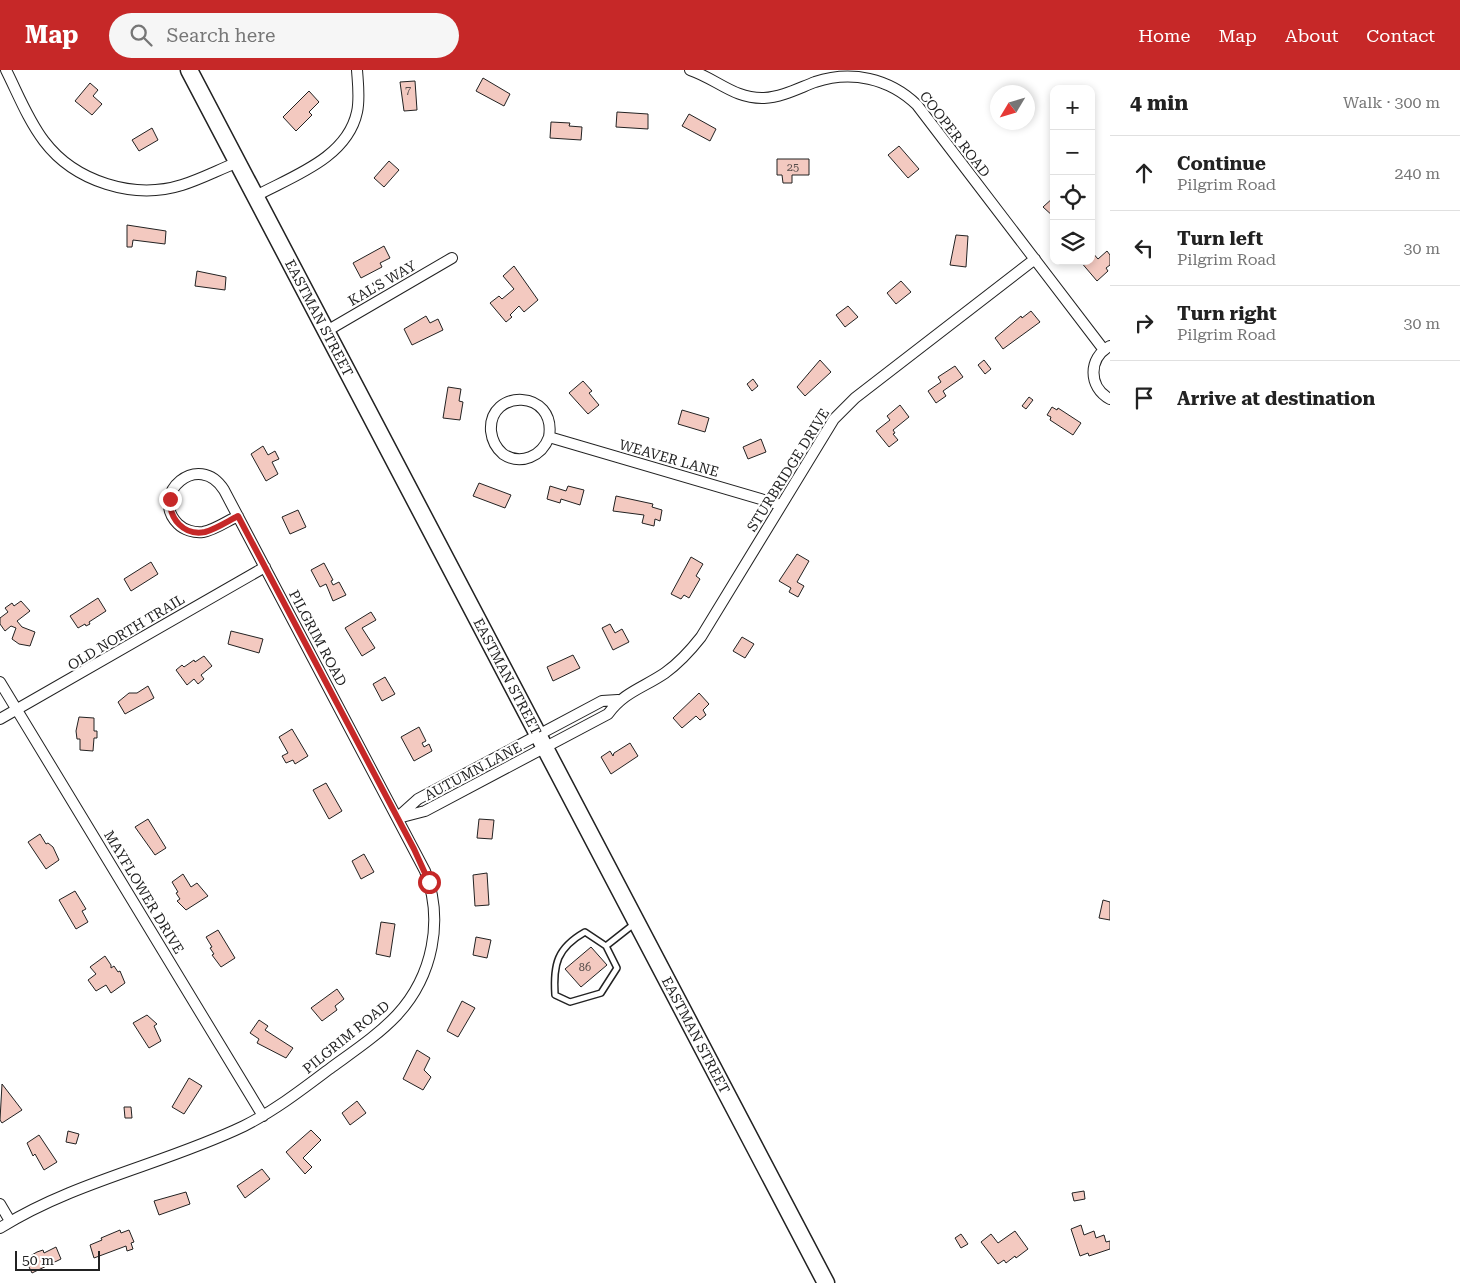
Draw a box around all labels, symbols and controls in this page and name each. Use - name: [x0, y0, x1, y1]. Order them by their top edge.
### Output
- search box: [109, 13, 459, 58]
- text: Map: [25, 21, 79, 49]
- icon: search: [127, 21, 155, 49]
- text: Search here: [167, 24, 275, 47]
- text: Home: [1138, 25, 1190, 46]
- text: Map: [1218, 25, 1257, 46]
- text: About: [1285, 25, 1338, 46]
- text: Contact: [1366, 25, 1435, 46]
- house number: 7: [405, 84, 411, 97]
- north arrow: [990, 85, 1035, 130]
- map controls: [1050, 85, 1095, 265]
- button: +: [1050, 85, 1095, 130]
- street label: COOPER ROAD: [917, 88, 994, 180]
- text: 4 min: [1130, 91, 1188, 115]
- text: Walk · 300 m: [1343, 93, 1440, 112]
- button: −: [1050, 130, 1095, 175]
- text: Continue: [1177, 152, 1266, 175]
- icon: ahead: [1130, 159, 1158, 187]
- house number: 25: [787, 161, 799, 174]
- text: 240 m: [1394, 164, 1440, 183]
- button: locate: [1050, 175, 1095, 220]
- text: Pilgrim Road: [1177, 175, 1276, 194]
- button: layers: [1050, 220, 1095, 265]
- text: Turn left: [1177, 227, 1263, 250]
- icon: left: [1130, 234, 1158, 262]
- text: 30 m: [1403, 239, 1440, 258]
- text: Pilgrim Road: [1177, 250, 1276, 269]
- street label: EASTMAN STREET: [282, 257, 356, 379]
- street label: KAL'S WAY: [345, 257, 419, 309]
- text: Turn right: [1177, 302, 1277, 325]
- icon: right: [1130, 309, 1158, 337]
- text: 30 m: [1403, 314, 1440, 333]
- text: Pilgrim Road: [1177, 325, 1276, 344]
- icon: arrive: [1130, 384, 1158, 412]
- text: Arrive at destination: [1177, 387, 1375, 410]
- street label: STURBRIDGE DRIVE: [744, 406, 832, 534]
- street label: WEAVER LANE: [617, 436, 721, 480]
- route end: [159, 488, 182, 511]
- street label: PILGRIM ROAD: [286, 587, 350, 689]
- street label: OLD NORTH TRAIL: [65, 591, 188, 673]
- street label: EASTMAN STREET: [470, 615, 545, 738]
- street label: AUTUMN LANE: [422, 739, 524, 803]
- street label: MAYFLOWER DRIVE: [101, 827, 187, 957]
- route start: [418, 871, 441, 894]
- house number: 86: [579, 961, 591, 974]
- street label: EASTMAN STREET: [659, 974, 733, 1096]
- street label: PILGRIM ROAD: [300, 997, 393, 1077]
- scale bar: [15, 1248, 100, 1271]
- text: 50 m: [22, 1252, 54, 1268]

